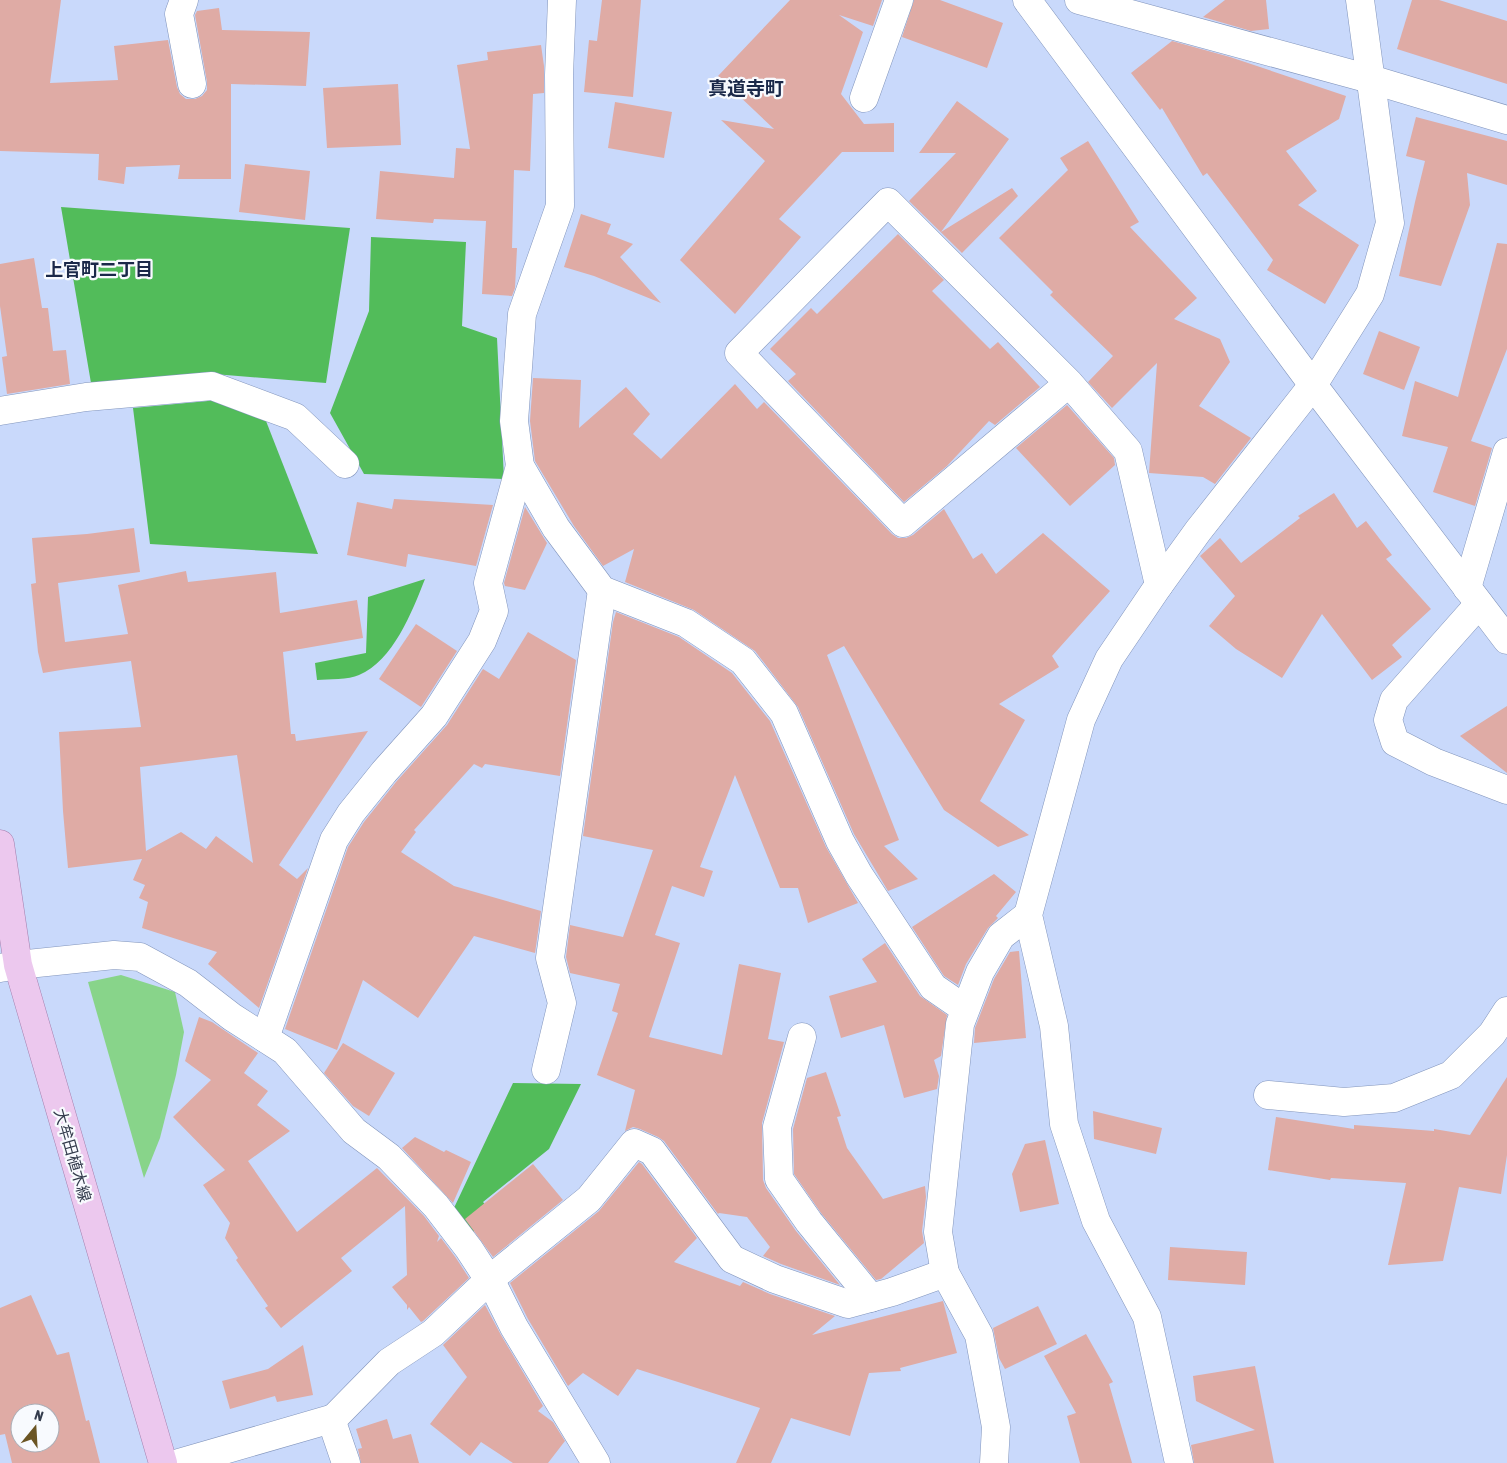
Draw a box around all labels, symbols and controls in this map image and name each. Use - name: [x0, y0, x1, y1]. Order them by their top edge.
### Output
- district label: 真道寺町: [708, 77, 784, 99]
- district label: 上官町二丁目: [45, 259, 153, 280]
- street label: 大牟田植木線: [51, 1106, 95, 1204]
- north arrow: [10, 1403, 60, 1453]
- text: N: [33, 1407, 45, 1425]

